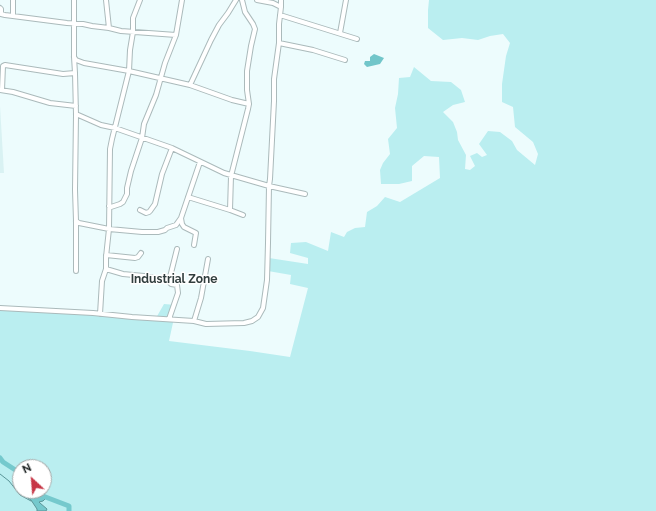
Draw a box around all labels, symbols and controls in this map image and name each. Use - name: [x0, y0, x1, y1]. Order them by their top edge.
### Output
- district label: Industrial Zone: [131, 272, 217, 286]
- north arrow: [12, 459, 52, 499]
- text: N: [20, 461, 34, 476]

